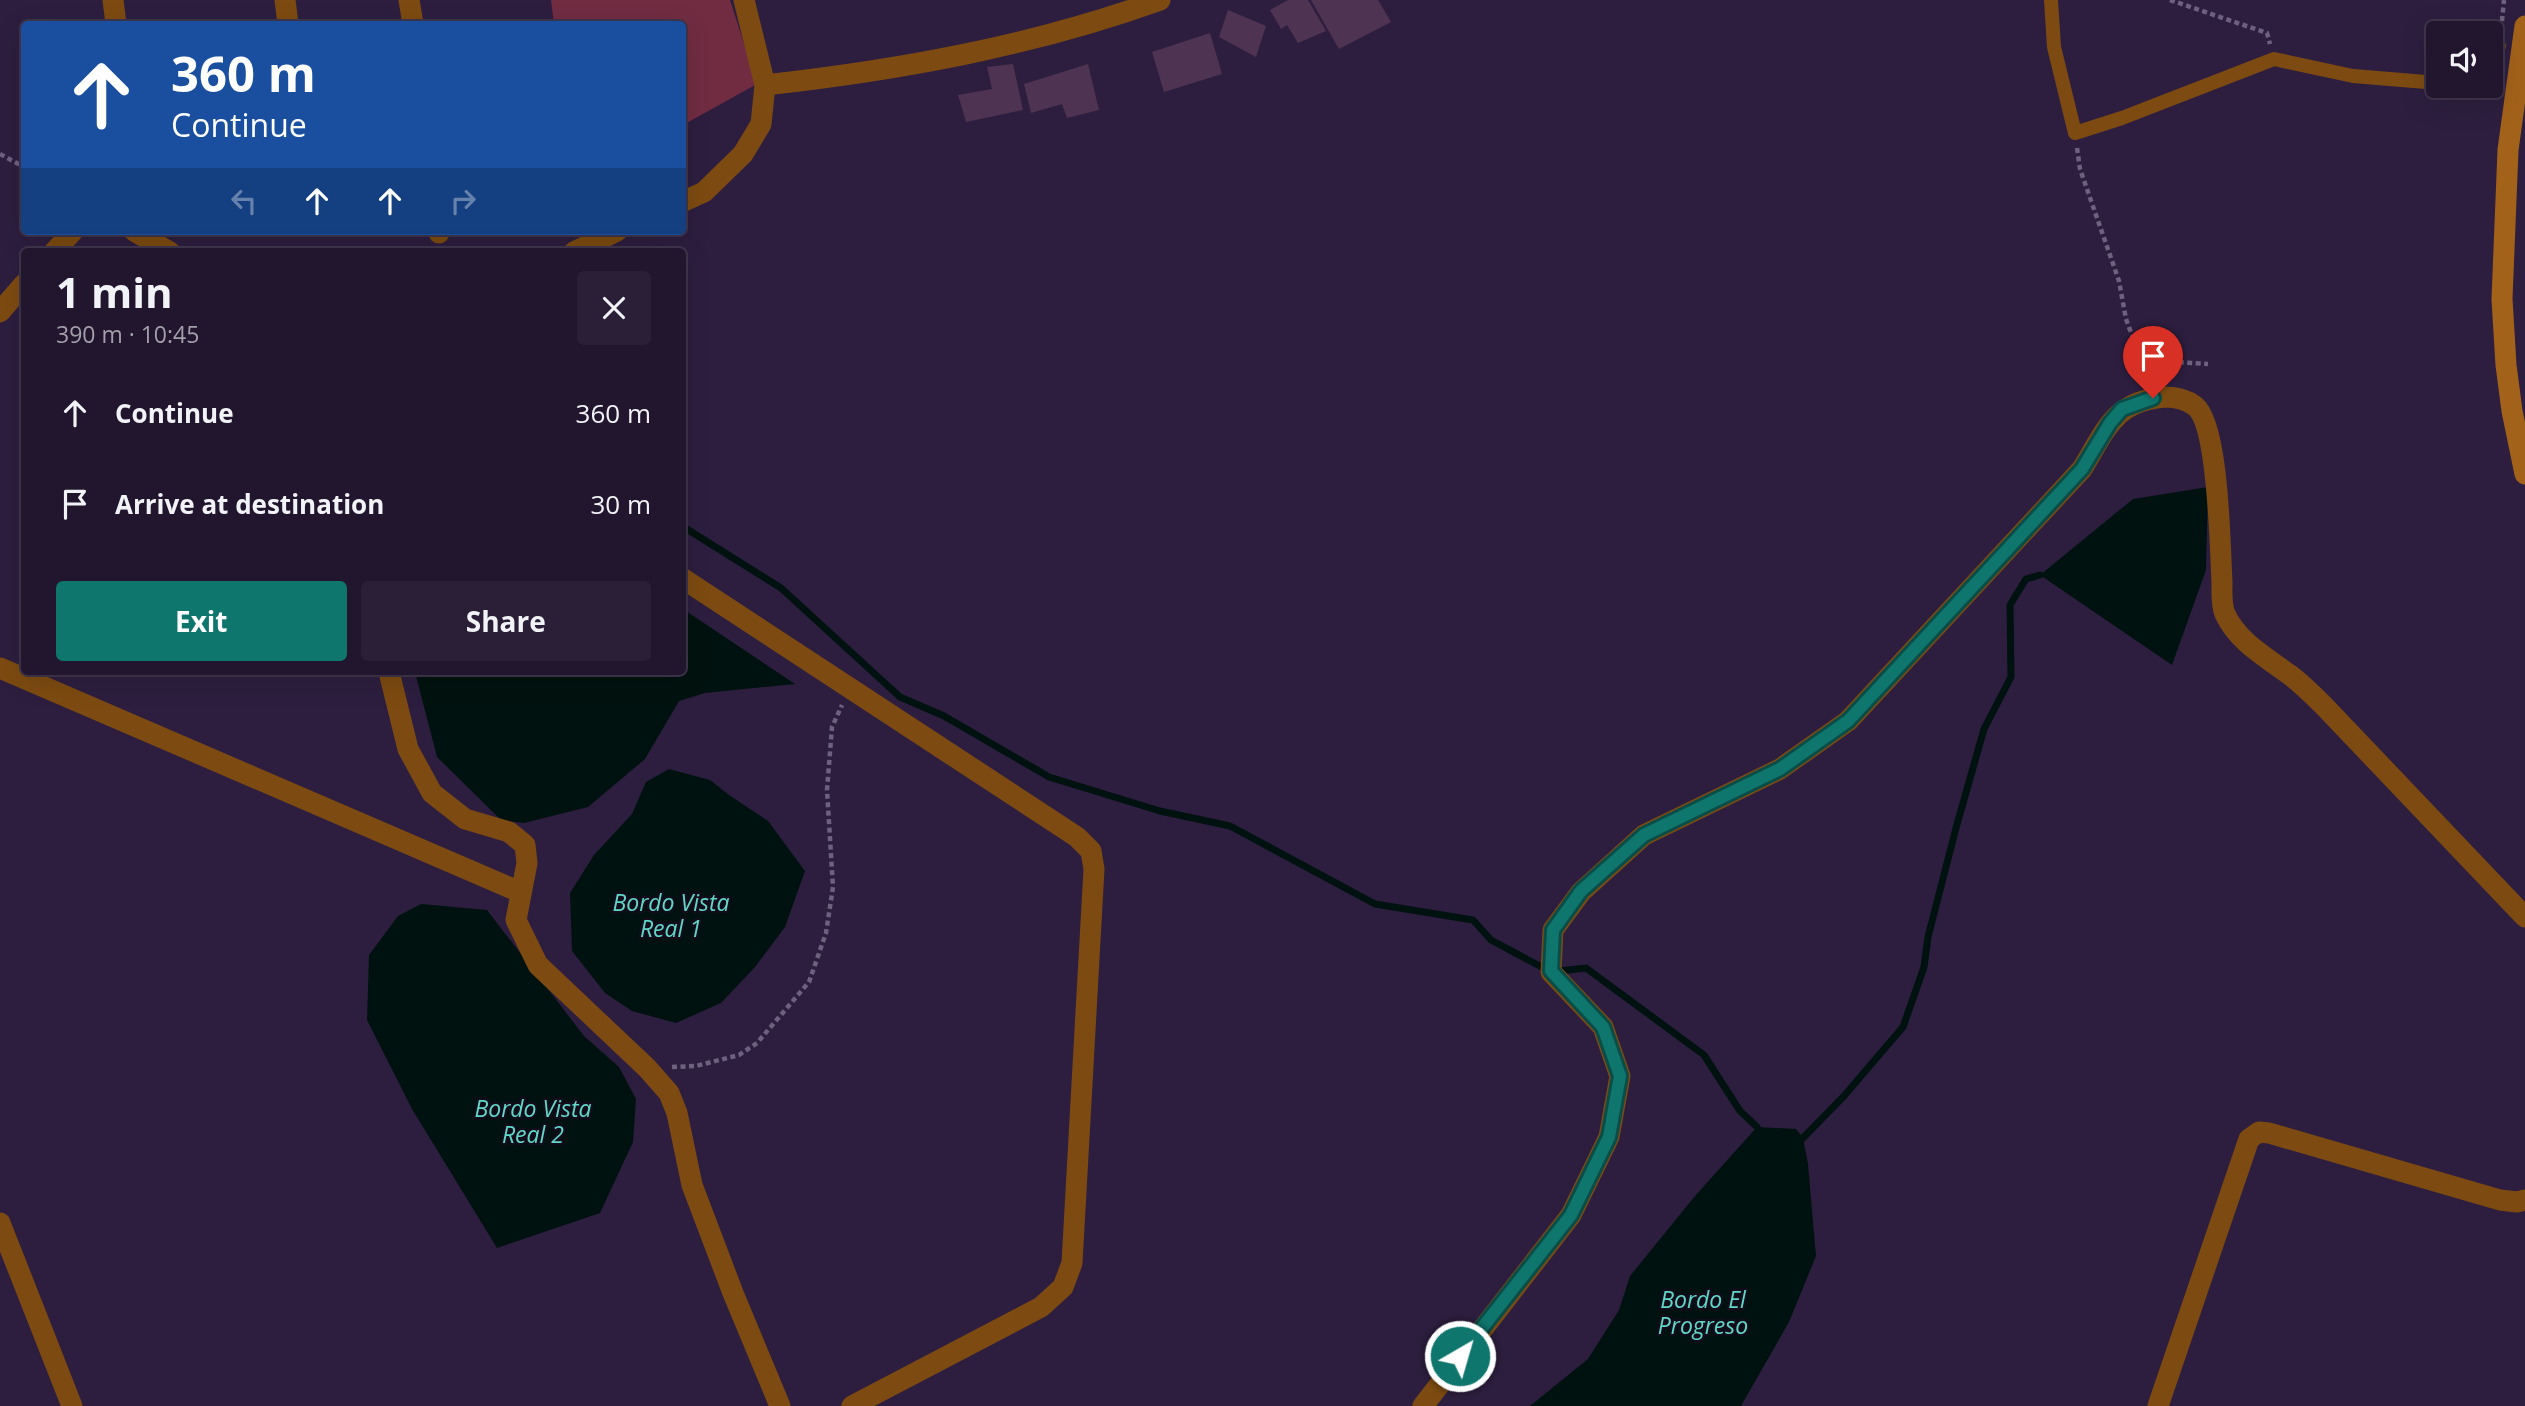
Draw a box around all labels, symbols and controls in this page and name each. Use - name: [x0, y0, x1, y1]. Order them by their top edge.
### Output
- map controls: [2426, 21, 2503, 98]
- button: sound: [2426, 21, 2503, 98]
- text: 360 m: [171, 40, 316, 106]
- icon: ahead: [56, 49, 147, 140]
- text: Continue: [171, 103, 307, 146]
- icon: left: [225, 182, 263, 220]
- icon: ahead: [298, 182, 336, 220]
- icon: ahead: [371, 182, 409, 220]
- icon: right: [444, 182, 482, 220]
- text: 1 min: [56, 263, 173, 320]
- button: close: [577, 271, 651, 345]
- text: 390 m · 10:45: [56, 318, 199, 350]
- pin: [2123, 326, 2183, 398]
- icon: arrive: [2134, 337, 2172, 375]
- icon: ahead: [56, 394, 94, 432]
- text: Continue: [115, 395, 234, 431]
- text: 360 m: [576, 395, 651, 431]
- icon: arrive: [56, 485, 94, 523]
- text: Arrive at destination: [115, 486, 384, 522]
- text: 30 m: [590, 486, 651, 522]
- button: Exit: [56, 581, 347, 661]
- button: Share: [361, 581, 651, 661]
- water label: Bordo Vista Real 1: [613, 886, 730, 944]
- water label: Bordo Vista Real 2: [475, 1092, 592, 1150]
- water label: Bordo El Progreso: [1658, 1283, 1748, 1341]
- position arrow: [1423, 1319, 1497, 1393]

